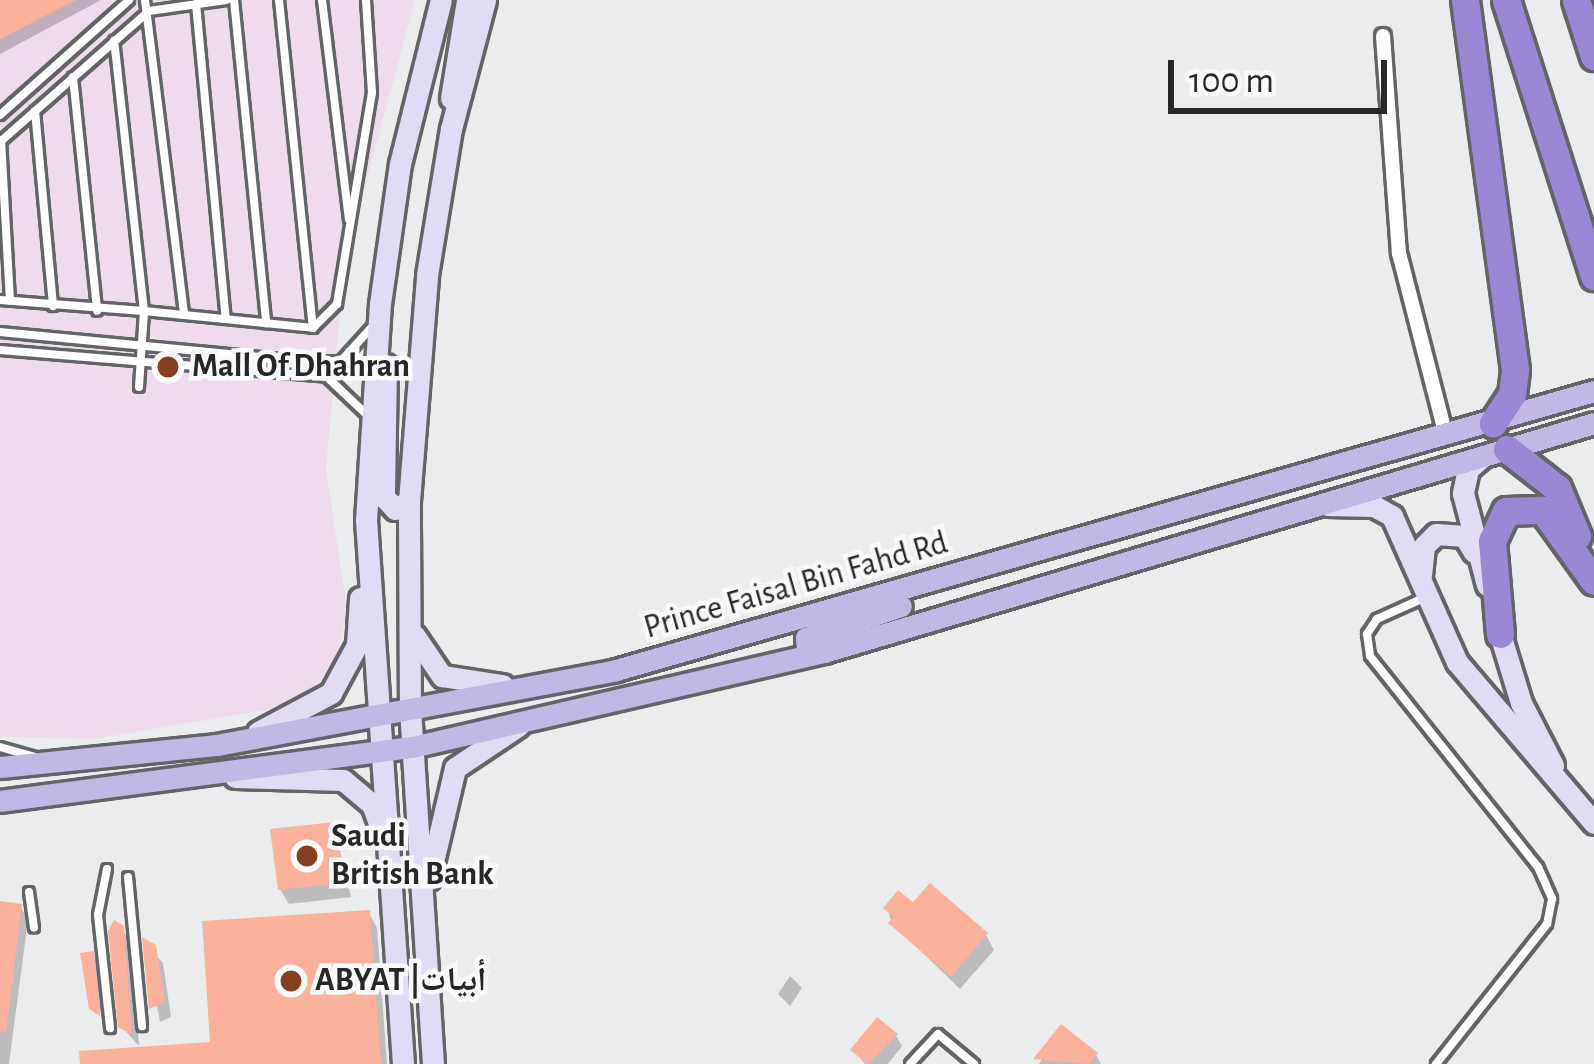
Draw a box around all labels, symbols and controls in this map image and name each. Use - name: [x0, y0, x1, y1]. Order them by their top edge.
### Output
- scale bar: [1174, 36, 1393, 110]
- text: 100 m: [1189, 63, 1274, 99]
- place label: Mall Of Dhahran: [192, 347, 410, 387]
- marker: Mall Of Dhahran: [155, 354, 181, 380]
- street label: Prince Faisal Bin Fahd Rd: [640, 524, 952, 648]
- place label: Saudi British Bank: [331, 817, 494, 895]
- marker: Saudi British Bank: [294, 843, 320, 869]
- place label: ABYAT |أبيات: [315, 961, 486, 1001]
- marker: ABYAT |أبيات: [278, 968, 304, 994]

